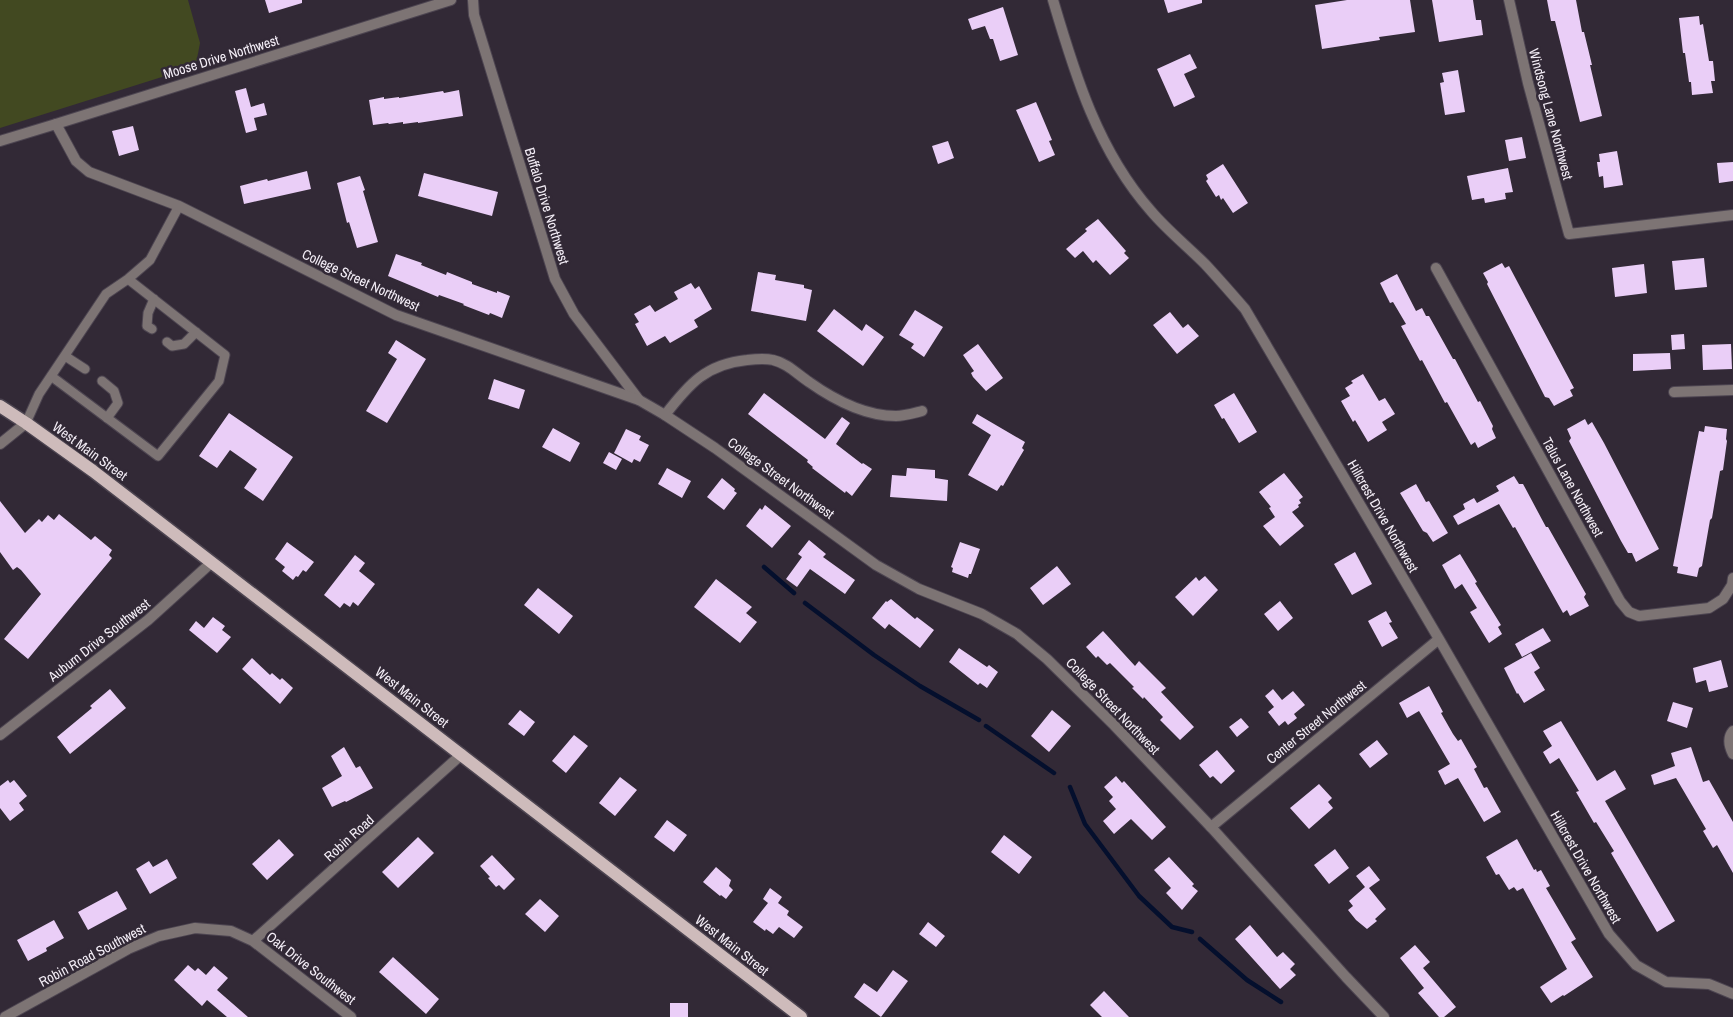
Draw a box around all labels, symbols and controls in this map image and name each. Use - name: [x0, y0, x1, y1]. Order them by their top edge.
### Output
- street label: Moose Drive Northwest: [161, 31, 281, 83]
- street label: Windsong Lane Northwest: [1525, 46, 1577, 182]
- street label: Buffalo Drive Northwest: [521, 145, 573, 267]
- street label: College Street Northwest: [299, 245, 423, 315]
- street label: West Main Street: [49, 418, 131, 484]
- street label: College Street Northwest: [724, 433, 838, 523]
- street label: Talus Lane Northwest: [1538, 434, 1608, 540]
- street label: Hillcrest Drive Northwest: [1343, 457, 1423, 575]
- street label: Auburn Drive Southwest: [44, 595, 154, 686]
- street label: College Street Northwest: [1062, 654, 1164, 758]
- street label: West Main Street: [372, 663, 452, 731]
- street label: Center Street Northwest: [1262, 676, 1370, 768]
- street label: Hillcrest Drive Northwest: [1546, 808, 1626, 926]
- street label: Robin Road: [320, 811, 378, 865]
- street label: West Main Street: [692, 911, 772, 979]
- street label: Robin Road Southwest: [36, 919, 148, 991]
- street label: Oak Drive Southwest: [263, 928, 359, 1008]

